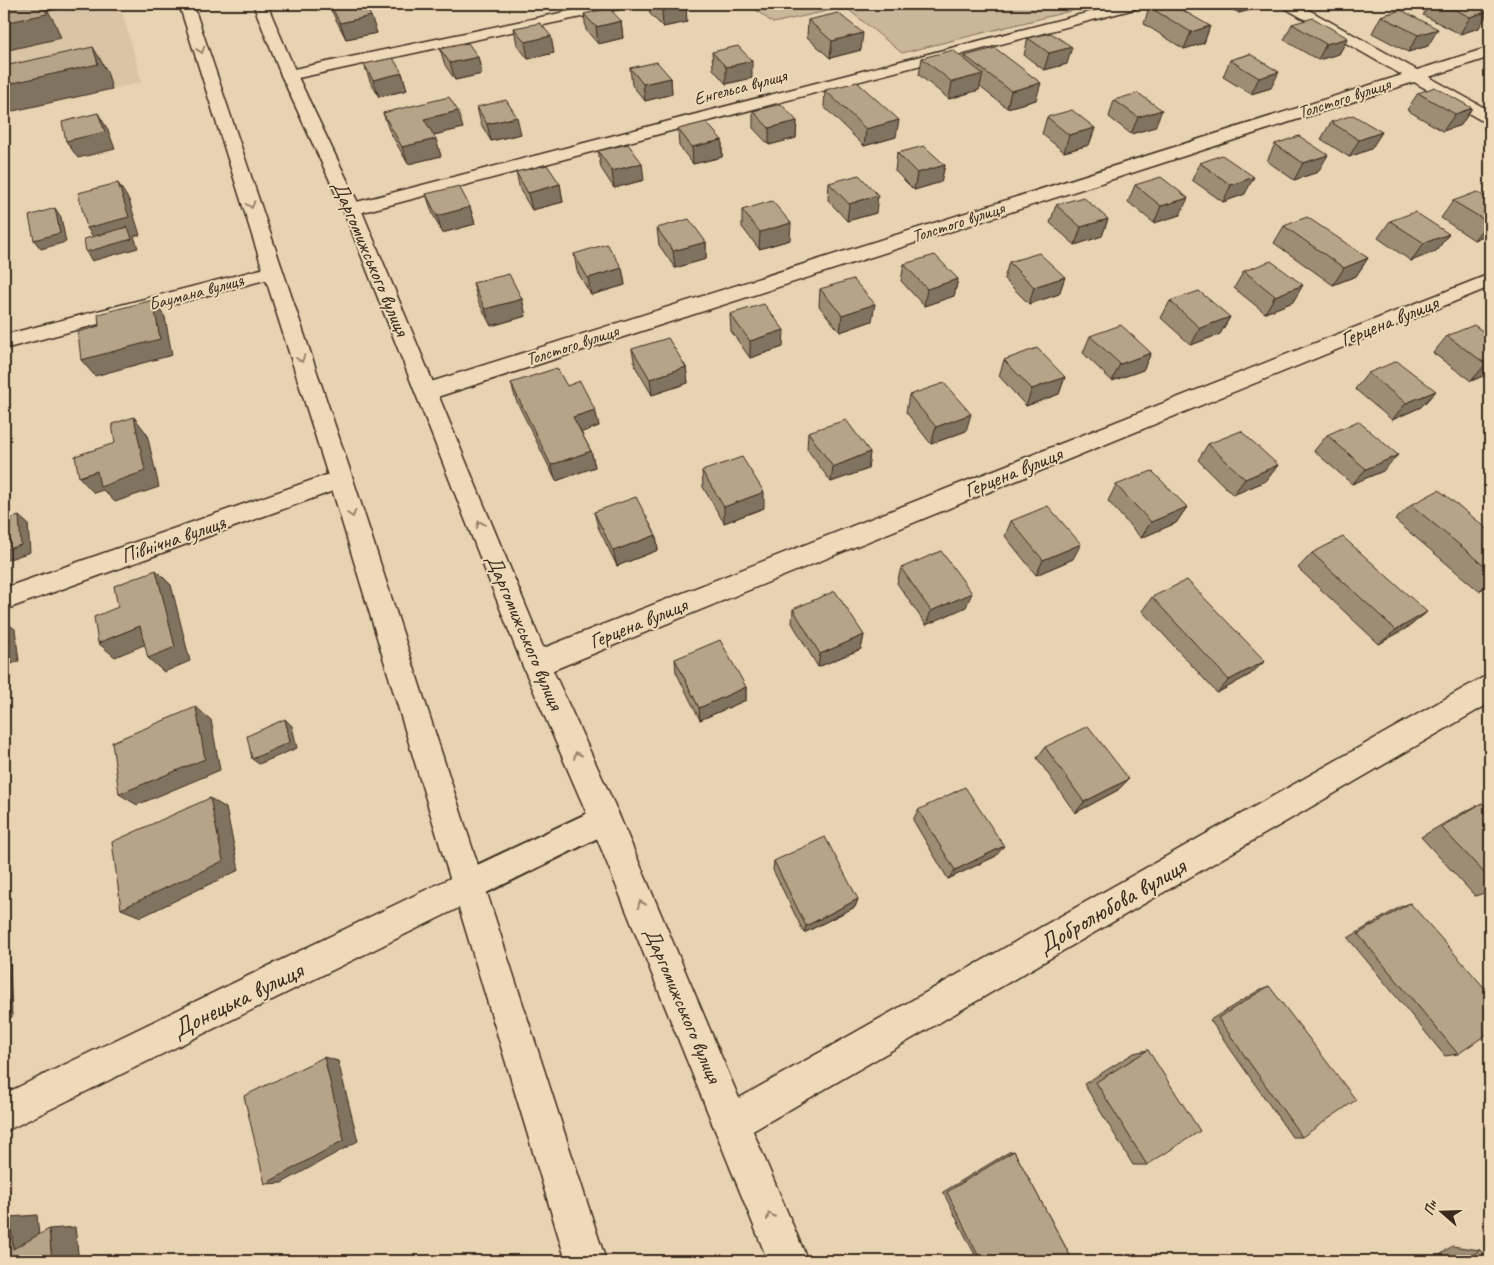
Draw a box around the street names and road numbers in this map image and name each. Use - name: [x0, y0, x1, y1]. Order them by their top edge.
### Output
- street label: Енгельса вулиця: [691, 64, 790, 110]
- street label: Толстого вулиця: [1295, 72, 1395, 123]
- street label: Даргомижського вулиця: [327, 177, 416, 341]
- street label: Толстого вулиця: [909, 196, 1009, 247]
- street label: Баумана вулиця: [146, 268, 247, 315]
- street label: Герцена вулиця: [1336, 289, 1443, 352]
- street label: Толстого вулиця: [523, 319, 623, 370]
- street label: Герцена вулиця: [960, 440, 1067, 503]
- street label: Північна вулиця: [117, 509, 230, 569]
- street label: Даргомижського вулиця: [481, 551, 570, 715]
- street label: Герцена вулиця: [585, 591, 692, 654]
- street label: Добролюбова вулиця: [1032, 849, 1193, 961]
- street label: Даргомижського вулиця: [639, 924, 728, 1088]
- street label: Донецька вулиця: [167, 953, 310, 1045]

